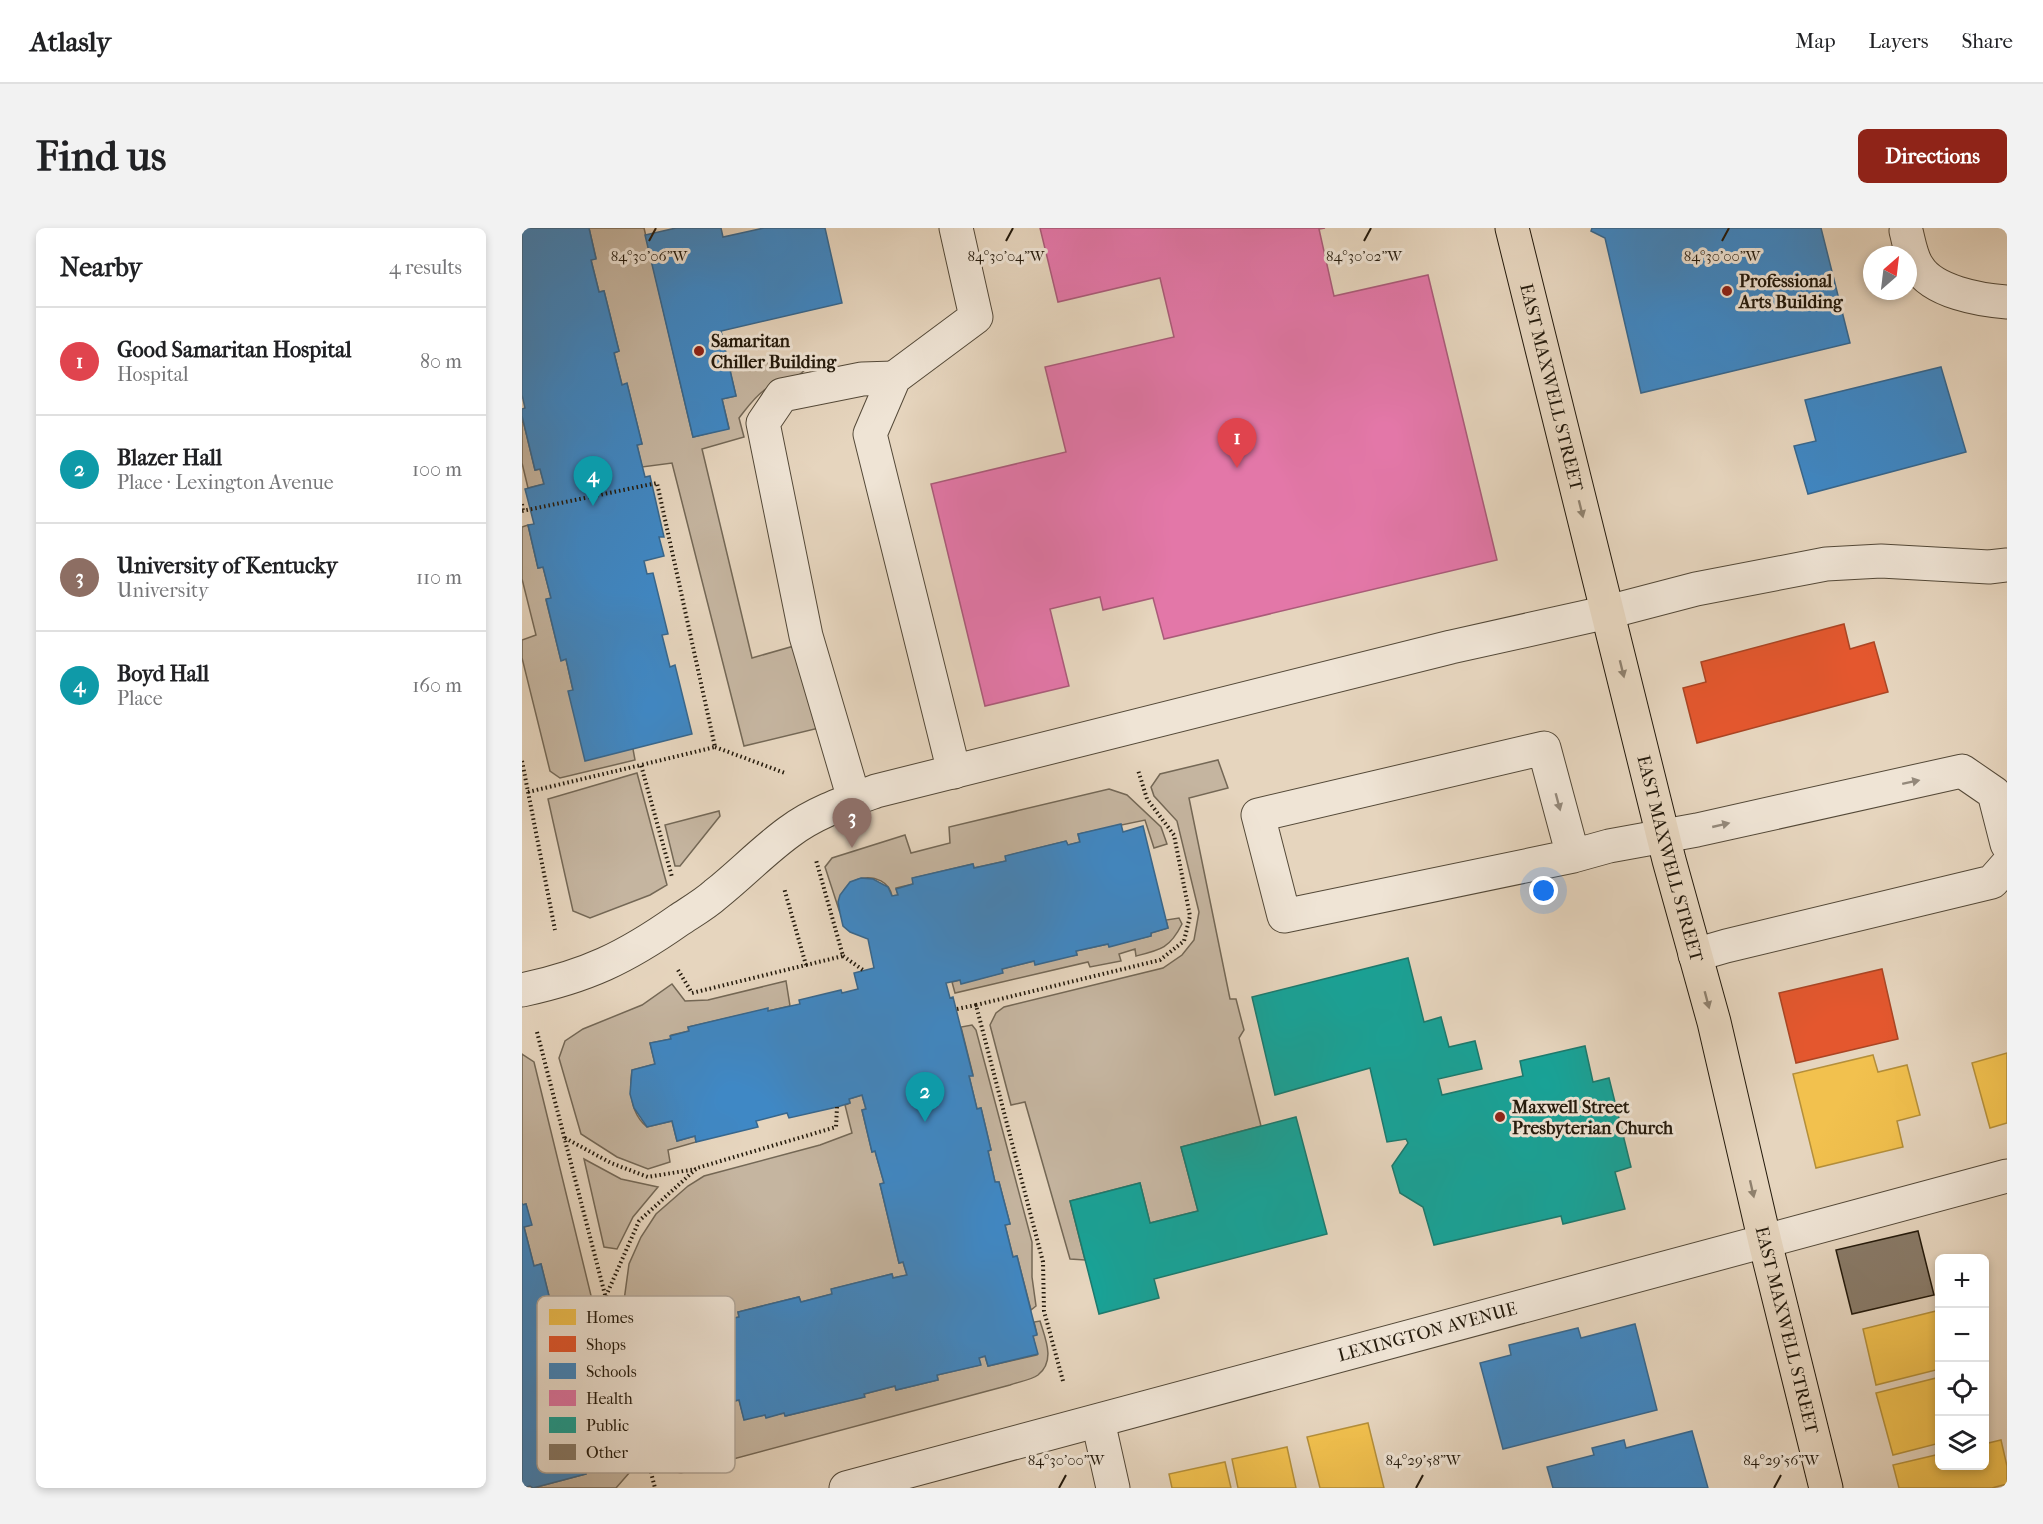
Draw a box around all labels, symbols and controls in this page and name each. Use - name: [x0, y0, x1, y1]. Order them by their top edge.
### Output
- text: Atlasly: [30, 25, 111, 58]
- text: Map: [1795, 29, 1836, 53]
- text: Layers: [1869, 29, 1928, 53]
- text: Share: [1961, 29, 2013, 53]
- button: Directions: [1858, 129, 2007, 183]
- text: Find us: [36, 132, 166, 181]
- north arrow: [1863, 246, 1917, 300]
- text: 84°30'06"W: [611, 247, 688, 265]
- text: 84°30'04"W: [968, 247, 1046, 265]
- text: 84°30'02"W: [1326, 247, 1403, 265]
- text: 84°30'00"W: [1684, 247, 1762, 265]
- text: Nearby: [60, 252, 142, 283]
- text: 4 results: [389, 256, 462, 279]
- place label: Professional Arts Building: [1738, 271, 1844, 313]
- street label: EAST MAXWELL STREET: [1515, 281, 1587, 494]
- marker: Professional Arts Building: [1720, 284, 1734, 298]
- place label: Samaritan Chiller Building: [711, 331, 837, 373]
- text: Good Samaritan Hospital: [117, 337, 352, 363]
- marker: Samaritan Chiller Building: [692, 344, 706, 358]
- text: 1: [76, 350, 83, 373]
- text: 80 m: [420, 350, 462, 373]
- text: Hospital: [117, 363, 189, 386]
- pin: 1: [1218, 418, 1256, 468]
- text: Blazer Hall: [117, 445, 222, 471]
- pin: 4: [574, 456, 612, 506]
- text: 2: [74, 458, 85, 481]
- text: 100 m: [412, 458, 462, 481]
- text: Place · Lexington Avenue: [117, 471, 334, 494]
- one-way arrow: [1577, 500, 1587, 518]
- text: University of Kentucky: [117, 553, 338, 579]
- text: 3: [75, 566, 84, 589]
- text: 110 m: [416, 566, 462, 589]
- text: University: [117, 579, 209, 602]
- one-way arrow: [1617, 659, 1627, 678]
- text: Boyd Hall: [117, 661, 209, 687]
- text: 4: [74, 674, 85, 697]
- text: 160 m: [412, 674, 462, 697]
- text: Place: [117, 687, 163, 710]
- street label: EAST MAXWELL STREET: [1632, 753, 1707, 965]
- one-way arrow: [1902, 777, 1921, 786]
- one-way arrow: [1554, 793, 1564, 811]
- pin: 3: [832, 798, 872, 848]
- one-way arrow: [1712, 820, 1731, 829]
- your location: [1529, 876, 1558, 905]
- one-way arrow: [1703, 990, 1713, 1009]
- pin: 2: [906, 1072, 944, 1122]
- place label: Maxwell Street Presbyterian Church: [1511, 1097, 1674, 1139]
- marker: Maxwell Street Presbyterian Church: [1493, 1110, 1507, 1124]
- one-way arrow: [1748, 1180, 1758, 1199]
- street label: EAST MAXWELL STREET: [1751, 1224, 1822, 1437]
- map controls: [1935, 1254, 1989, 1470]
- button: +: [1935, 1254, 1989, 1308]
- legend: [537, 1296, 735, 1473]
- street label: LEXINGTON AVENUE: [1336, 1298, 1519, 1366]
- text: Homes: [586, 1308, 634, 1327]
- button: −: [1935, 1308, 1989, 1362]
- text: Shops: [586, 1335, 626, 1354]
- text: Schools: [586, 1362, 637, 1381]
- button: locate: [1935, 1362, 1989, 1416]
- text: Health: [586, 1389, 633, 1408]
- text: Public: [586, 1416, 629, 1435]
- button: layers: [1935, 1416, 1989, 1470]
- text: Other: [586, 1443, 628, 1462]
- text: 84°30'00"W: [1028, 1451, 1106, 1469]
- text: 84°29'58"W: [1385, 1451, 1462, 1469]
- text: 84°29'56"W: [1743, 1451, 1820, 1469]

